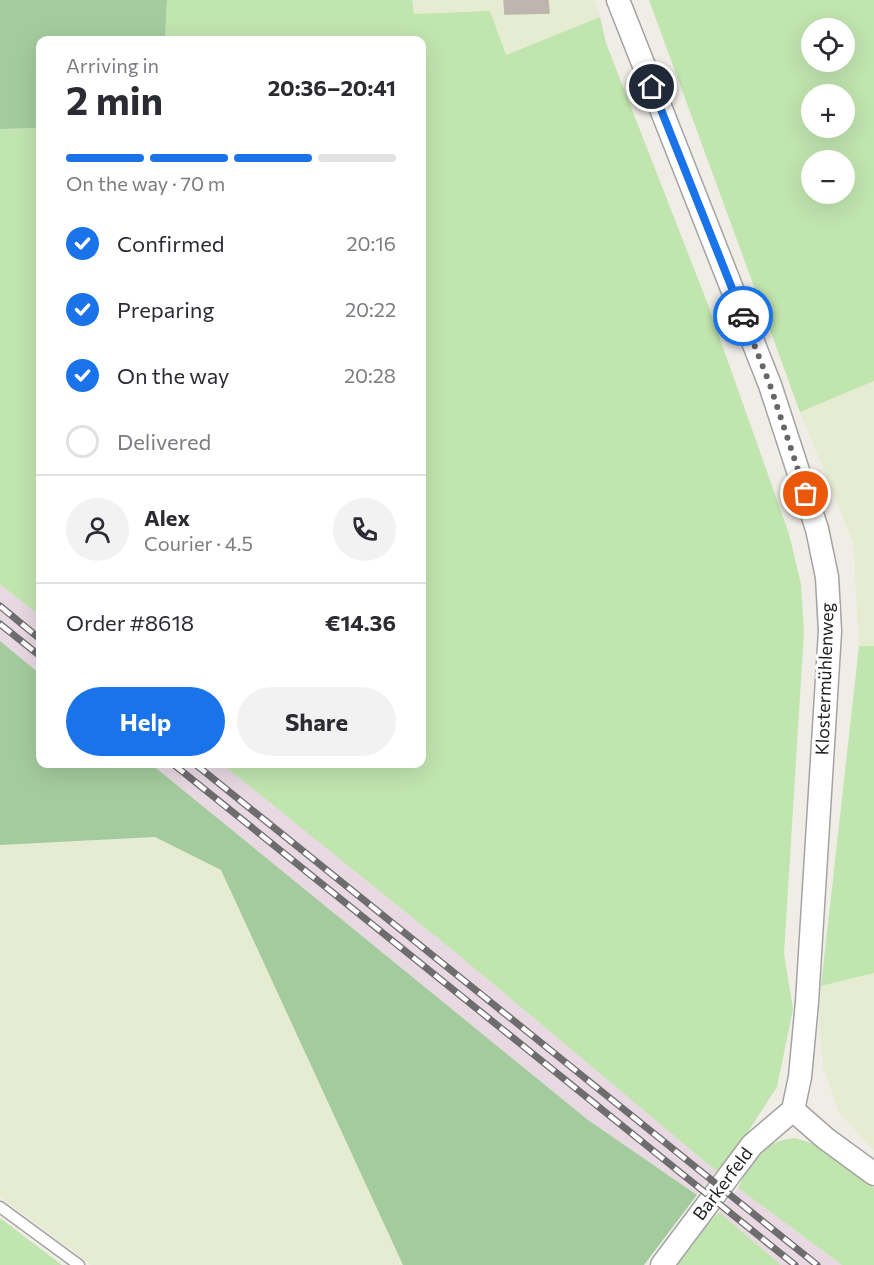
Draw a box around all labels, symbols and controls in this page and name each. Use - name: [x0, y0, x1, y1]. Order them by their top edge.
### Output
- map controls: [801, 18, 855, 204]
- button: locate: [801, 18, 855, 72]
- text: Arriving in: [66, 53, 159, 77]
- pin: [626, 61, 677, 112]
- icon: home: [635, 70, 668, 103]
- text: 20:36–20:41: [268, 74, 396, 101]
- text: 2 min: [66, 75, 163, 123]
- button: +: [801, 84, 855, 138]
- button: −: [801, 150, 855, 204]
- text: On the way · 70 m: [66, 171, 225, 195]
- icon: check: [66, 227, 99, 260]
- text: Confirmed: [117, 230, 224, 257]
- text: 20:16: [347, 231, 396, 255]
- courier: [713, 286, 773, 346]
- icon: check: [66, 293, 99, 326]
- text: Preparing: [117, 296, 214, 323]
- text: 20:22: [345, 297, 396, 321]
- icon: car: [727, 300, 760, 333]
- icon: check: [66, 359, 99, 392]
- text: On the way: [117, 362, 229, 389]
- text: 20:28: [344, 363, 396, 387]
- text: Delivered: [117, 428, 211, 455]
- pin: [780, 468, 831, 519]
- icon: bag: [789, 477, 822, 510]
- button: person: [66, 498, 129, 561]
- button: phone: [333, 498, 396, 561]
- text: Alex: [144, 504, 190, 531]
- text: Courier · 4.5: [144, 531, 253, 555]
- street label: Klostermühlenweg: [810, 602, 838, 756]
- text: Order #8618: [66, 609, 194, 636]
- text: €14.36: [325, 609, 396, 636]
- button: Help: [66, 687, 225, 756]
- button: Share: [237, 687, 396, 756]
- street label: Barkerfeld: [688, 1143, 757, 1224]

